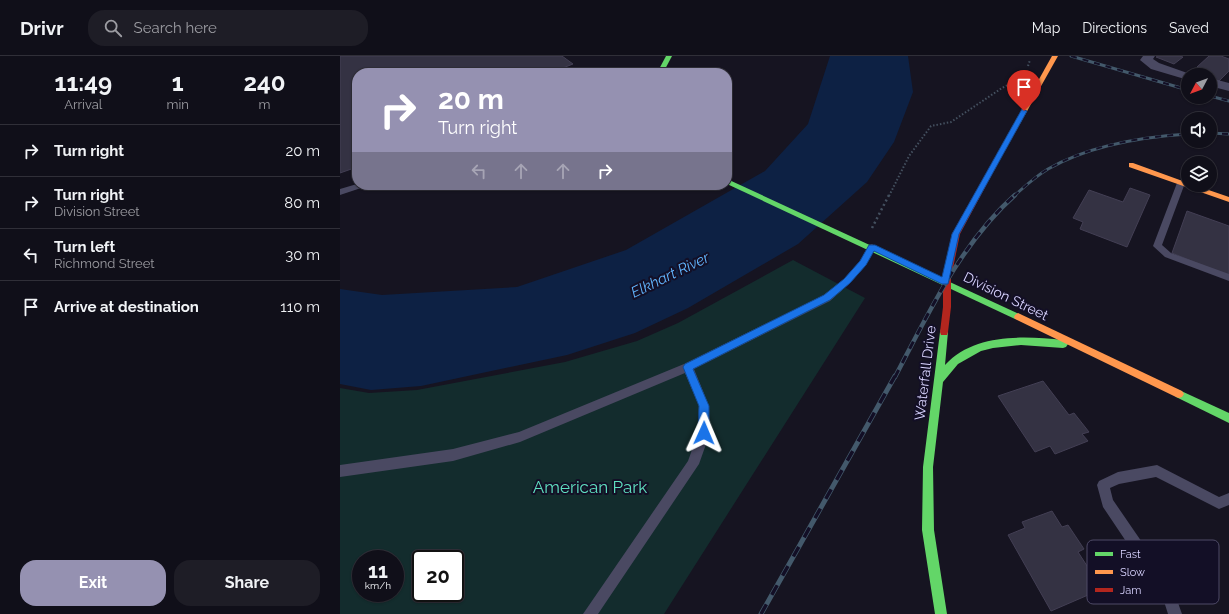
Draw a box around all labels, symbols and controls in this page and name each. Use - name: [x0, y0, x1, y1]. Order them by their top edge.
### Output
- search box: [88, 10, 368, 46]
- text: Drivr: [20, 17, 64, 39]
- icon: search: [102, 17, 124, 39]
- text: Search here: [134, 19, 217, 37]
- text: Map: [1032, 20, 1060, 36]
- text: Directions: [1082, 20, 1147, 36]
- text: Saved: [1169, 20, 1209, 36]
- text: 11:49: [55, 68, 112, 97]
- text: 1: [172, 68, 184, 97]
- text: 240: [243, 68, 285, 97]
- north arrow: [1181, 68, 1217, 104]
- map controls: [1181, 68, 1217, 192]
- pin: [1007, 70, 1041, 111]
- icon: arrive: [1013, 76, 1035, 98]
- text: 20 m: [438, 83, 504, 116]
- icon: right: [372, 84, 424, 136]
- text: Arrival: [64, 97, 102, 112]
- text: min: [167, 97, 189, 112]
- text: m: [258, 97, 270, 112]
- button: sound: [1181, 112, 1217, 148]
- text: Turn right: [438, 117, 517, 138]
- icon: right: [20, 140, 42, 162]
- text: Turn right: [54, 142, 124, 160]
- text: 20 m: [285, 142, 320, 160]
- button: layers: [1181, 156, 1217, 192]
- icon: left: [468, 160, 490, 182]
- icon: ahead: [510, 160, 532, 182]
- icon: ahead: [552, 160, 574, 182]
- icon: right: [594, 160, 616, 182]
- text: Turn right: [54, 186, 124, 204]
- icon: right: [20, 192, 42, 214]
- text: 80 m: [284, 194, 320, 212]
- text: Division Street: [54, 204, 140, 219]
- text: Turn left: [54, 238, 115, 256]
- icon: left: [20, 244, 42, 266]
- text: 30 m: [285, 246, 320, 264]
- water label: Elkhart River: [628, 248, 713, 302]
- text: Richmond Street: [54, 256, 155, 271]
- street label: Division Street: [961, 269, 1051, 324]
- icon: arrive: [20, 296, 42, 318]
- text: Arrive at destination: [54, 298, 199, 316]
- text: 110 m: [280, 298, 320, 316]
- street label: Waterfall Drive: [911, 325, 939, 421]
- position arrow: [683, 412, 725, 454]
- park label: American Park: [533, 477, 647, 497]
- legend: [1087, 540, 1219, 604]
- text: Fast: [1120, 548, 1141, 561]
- speed limit sign: 20: [412, 550, 464, 602]
- text: 11: [368, 559, 388, 583]
- button: Exit: [20, 560, 166, 606]
- button: Share: [174, 560, 320, 606]
- text: Slow: [1120, 566, 1145, 579]
- text: km/h: [365, 580, 391, 591]
- text: Jam: [1120, 584, 1141, 597]

